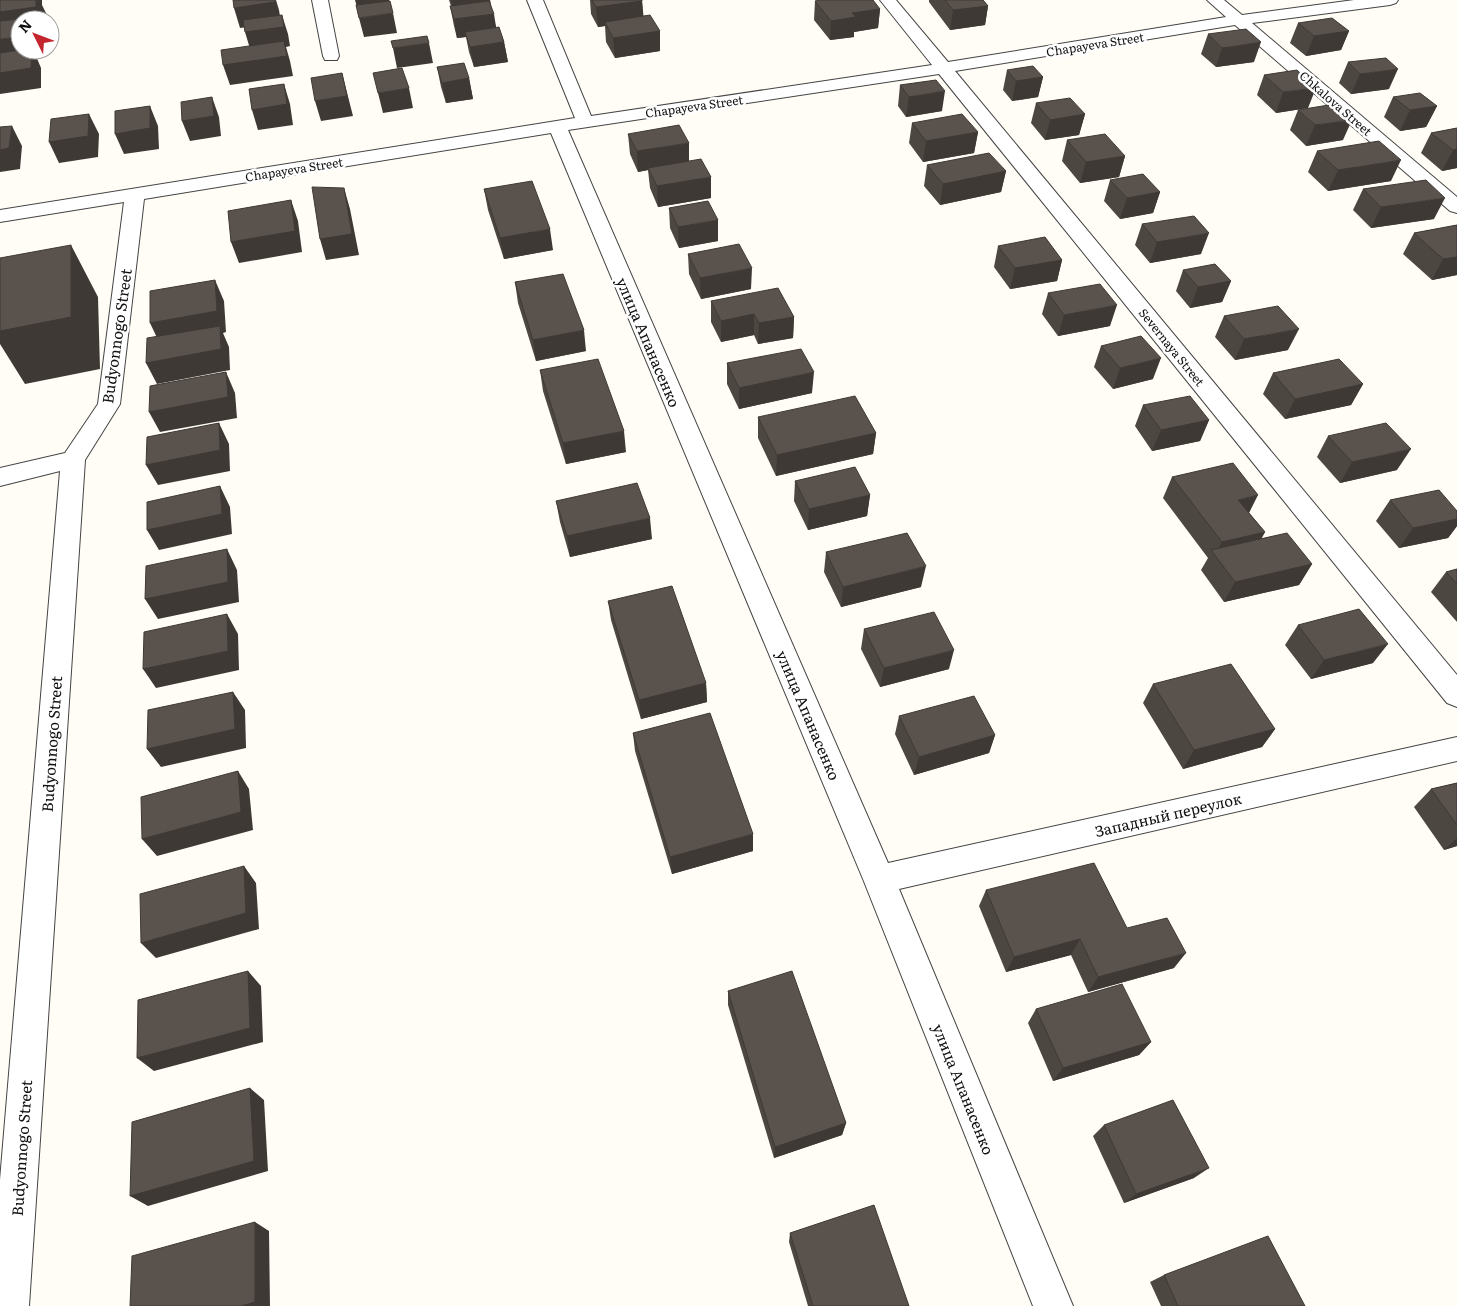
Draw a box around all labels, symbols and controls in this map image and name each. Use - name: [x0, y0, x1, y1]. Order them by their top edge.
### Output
- north arrow: [10, 10, 60, 60]
- text: N: [13, 14, 36, 37]
- street label: Chapayeva Street: [1045, 27, 1145, 61]
- street label: Chkalova Street: [1296, 66, 1376, 140]
- street label: Chapayeva Street: [644, 90, 744, 122]
- street label: Chapayeva Street: [244, 152, 344, 186]
- street label: Budyonnogo Street: [95, 267, 137, 405]
- street label: улица Апанасенко: [611, 273, 687, 411]
- street label: Severnaya Street: [1135, 304, 1209, 390]
- street label: улица Апанасенко: [771, 646, 847, 784]
- street label: Budyonnogo Street: [35, 675, 67, 813]
- street label: Западный переулок: [1092, 786, 1244, 842]
- street label: улица Апанасенко: [927, 1020, 1001, 1158]
- street label: Budyonnogo Street: [5, 1079, 37, 1217]

